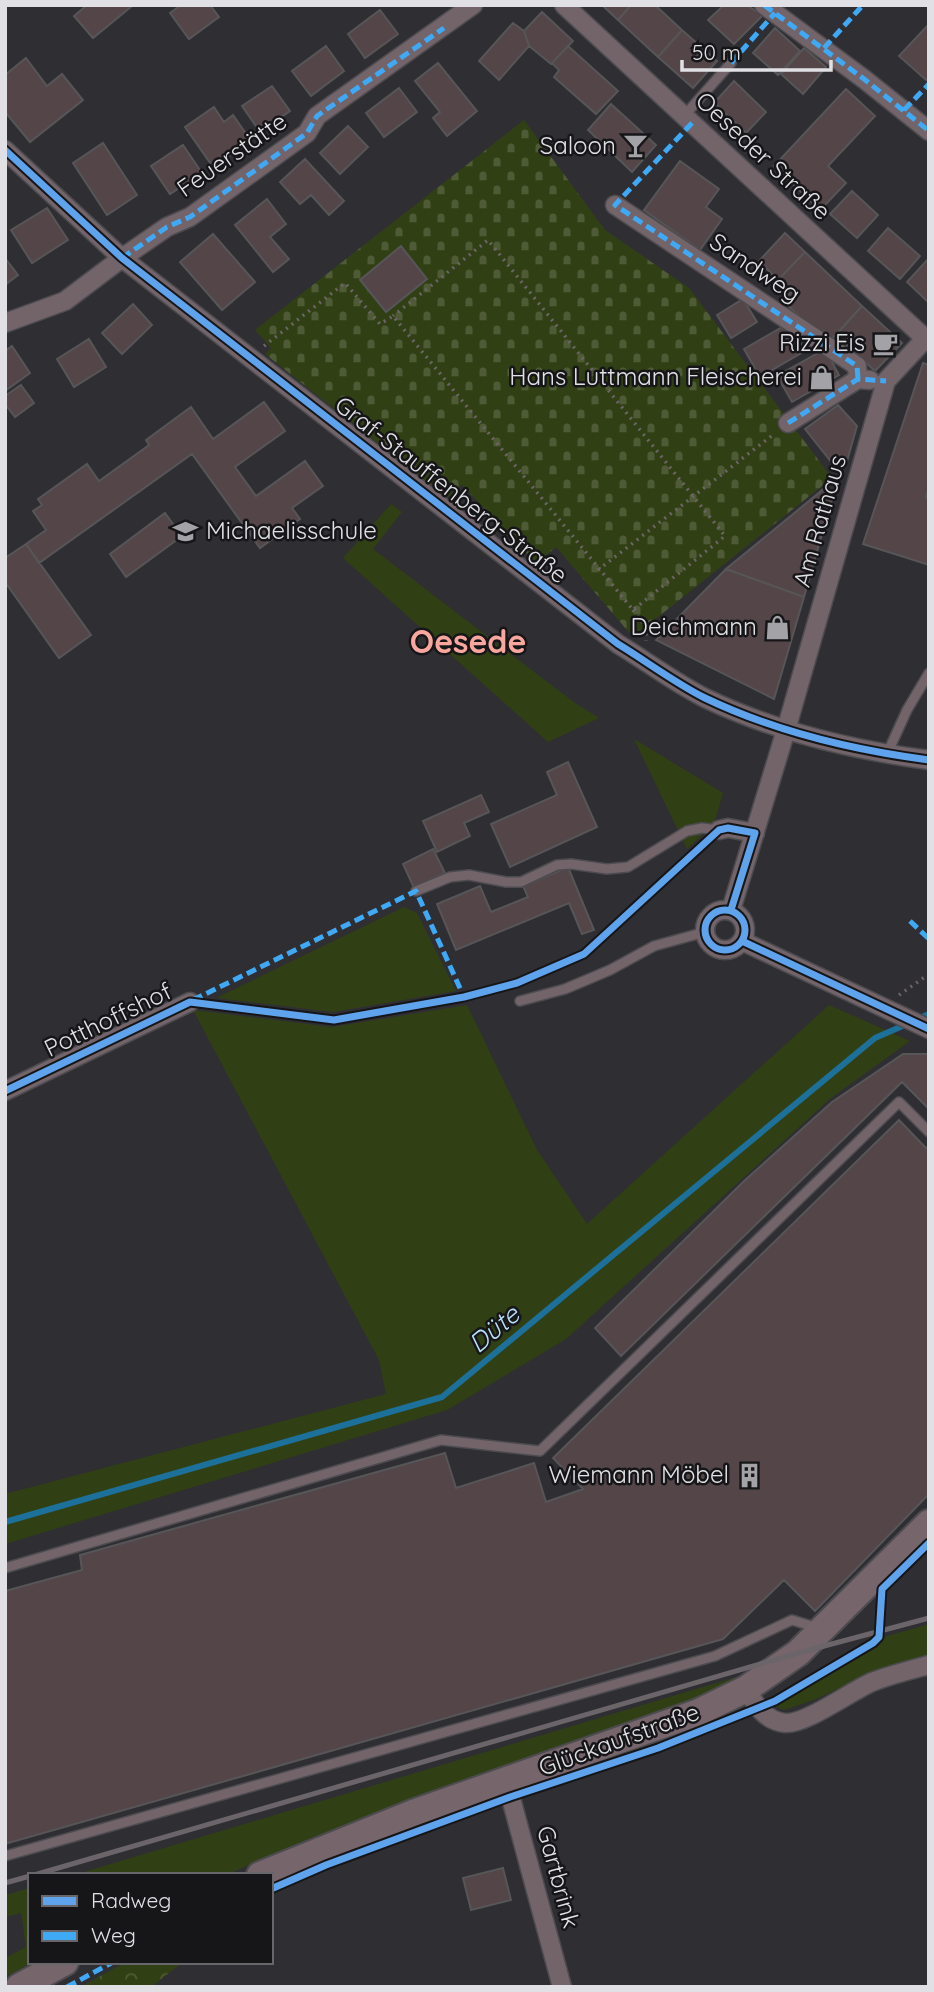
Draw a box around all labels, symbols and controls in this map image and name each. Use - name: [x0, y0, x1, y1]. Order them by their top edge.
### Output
- scale bar: [682, 28, 831, 72]
- text: 50 m: [692, 39, 741, 65]
- street label: Oeseder Straße: [690, 85, 838, 226]
- street label: Feuerstätte: [171, 106, 292, 203]
- place label: Saloon: [540, 130, 616, 160]
- bar icon: Saloon: [622, 132, 650, 160]
- street label: Sandweg: [705, 226, 807, 308]
- place label: Rizzi Eis: [779, 327, 865, 357]
- cafe icon: Rizzi Eis: [871, 329, 899, 357]
- place label: Hans Luttmann Fleischerei: [509, 361, 802, 391]
- shop icon: Hans Luttmann Fleischerei: [808, 363, 836, 391]
- street label: Graf-Stauffenberg-Straße: [329, 389, 574, 589]
- street label: Am Rathaus: [786, 451, 852, 590]
- place label: Michaelisschule: [206, 515, 377, 545]
- school or university icon: Michaelisschule: [172, 517, 200, 545]
- place label: Deichmann: [631, 611, 757, 641]
- shop icon: Deichmann: [763, 613, 791, 641]
- district label: Oesede: [410, 621, 526, 661]
- street label: Potthoffshof: [39, 975, 177, 1063]
- water label: Düte: [461, 1297, 527, 1360]
- place label: Wiemann Möbel: [548, 1459, 729, 1489]
- building icon: Wiemann Möbel: [735, 1461, 763, 1489]
- street label: Glückaufstraße: [534, 1696, 703, 1782]
- street label: Gartbrink: [531, 1822, 587, 1931]
- legend: [28, 1873, 273, 1964]
- text: Radweg: [91, 1887, 171, 1913]
- text: Weg: [91, 1922, 136, 1948]

